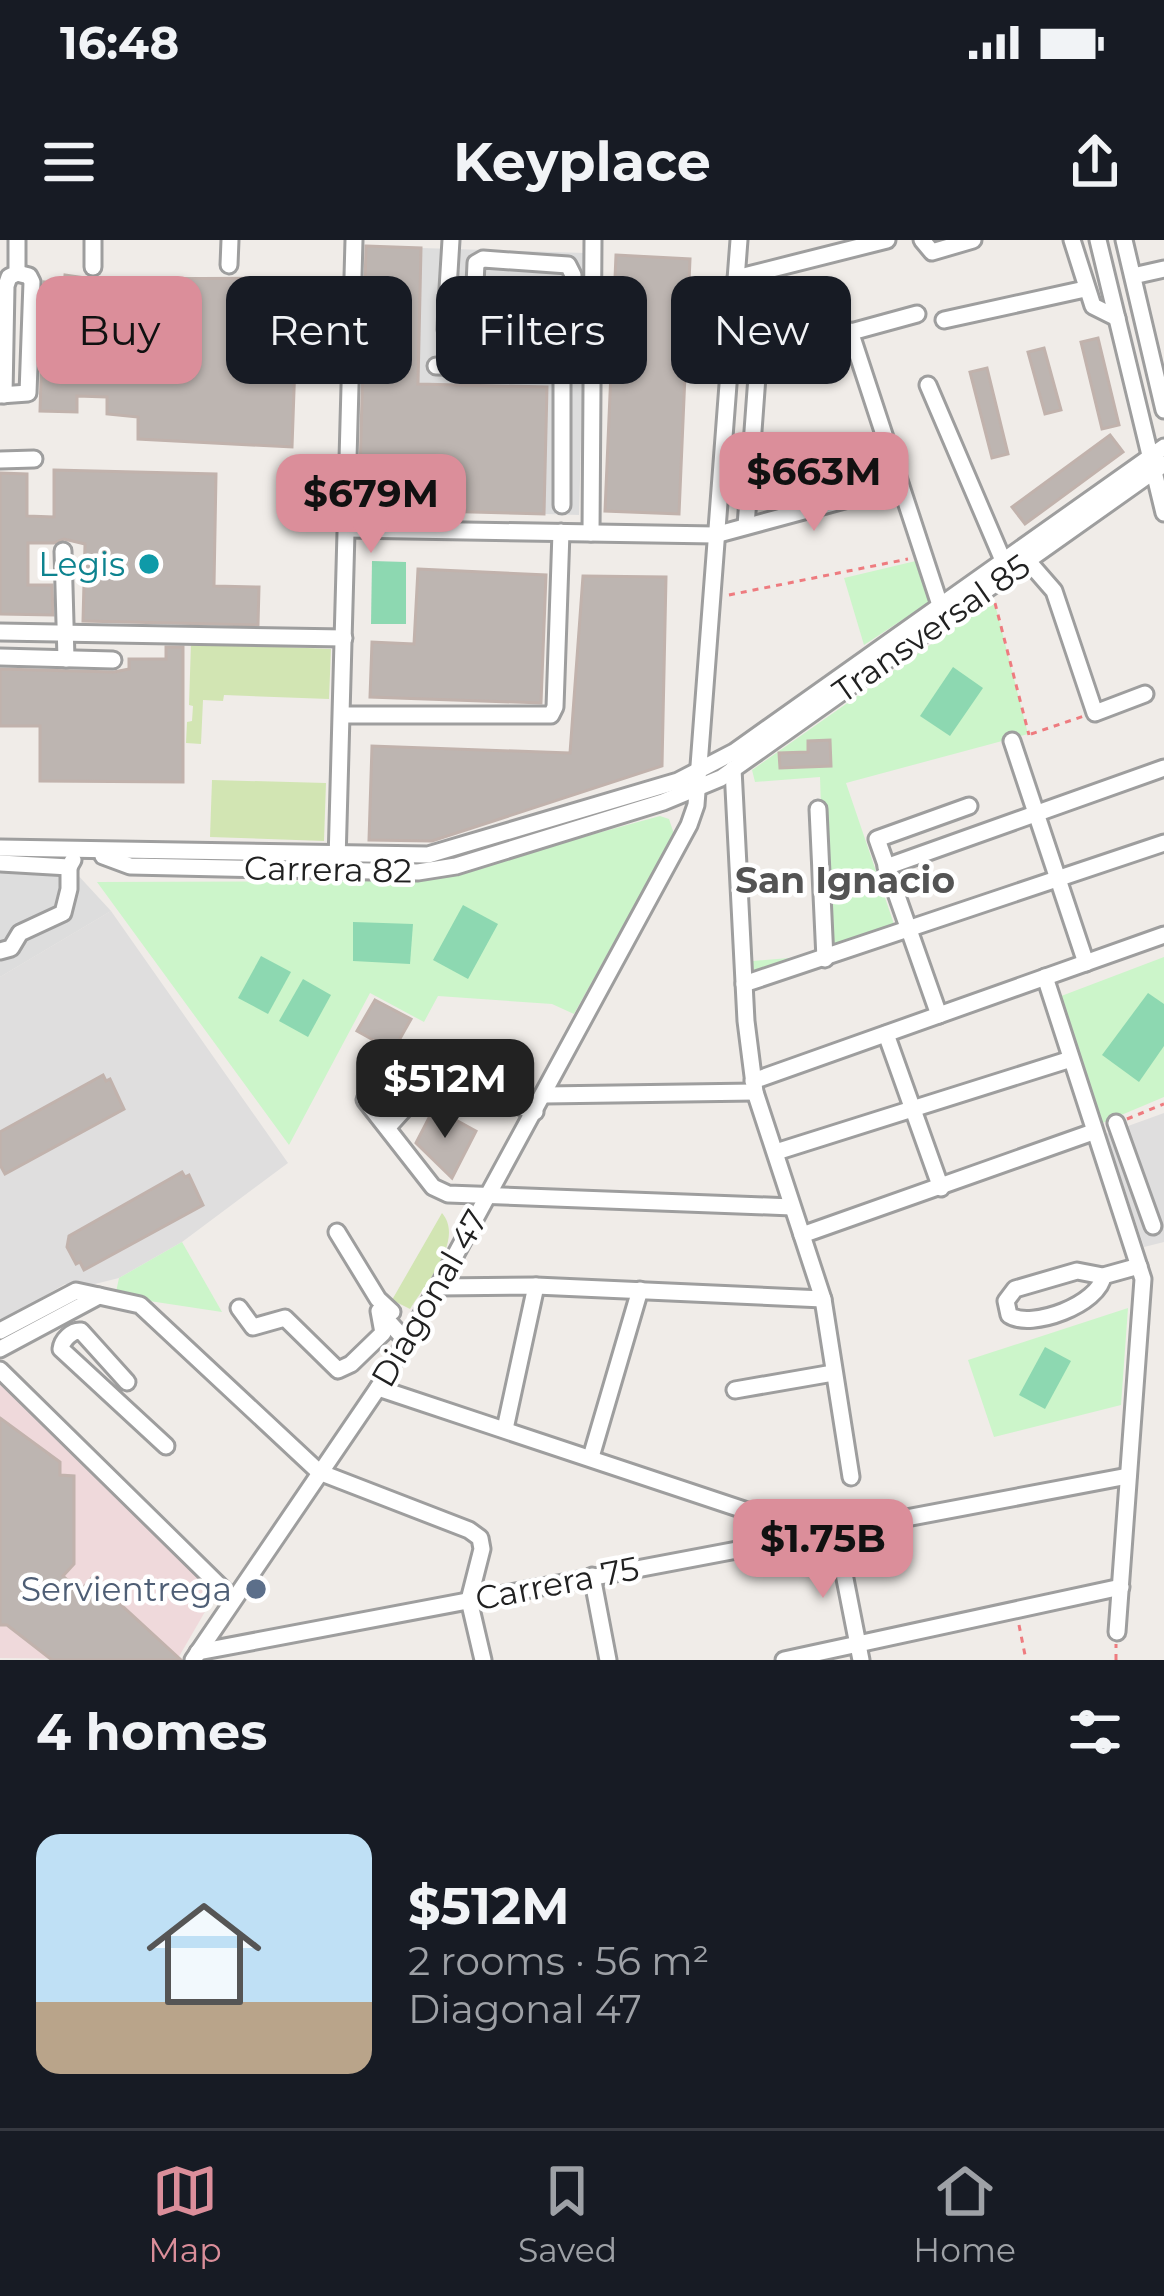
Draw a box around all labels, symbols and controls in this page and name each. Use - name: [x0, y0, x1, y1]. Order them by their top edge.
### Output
- text: 16:48: [60, 15, 179, 70]
- icon: menu: [36, 129, 102, 195]
- text: Keyplace: [453, 129, 711, 195]
- icon: share: [1062, 129, 1128, 195]
- chip: Buy: [36, 276, 202, 384]
- chip: Rent: [226, 276, 412, 384]
- chip: Filters: [436, 276, 647, 384]
- chip: New: [671, 276, 851, 384]
- pin: $663M: [730, 432, 898, 534]
- text: $663M: [747, 447, 881, 495]
- pin: $679M: [287, 454, 455, 556]
- text: $679M: [303, 469, 439, 517]
- place label: Legis: [38, 544, 125, 584]
- street label: Transversal 85: [825, 545, 1037, 711]
- marker: Legis: [136, 551, 162, 577]
- street label: Carrera 82: [244, 848, 412, 890]
- district label: San Ignacio: [735, 858, 955, 902]
- pin: $512M: [361, 1039, 529, 1141]
- text: $512M: [383, 1054, 507, 1102]
- street label: Diagonal 47: [362, 1202, 496, 1394]
- pin: $1.75B: [725, 1499, 921, 1601]
- text: $1.75B: [760, 1514, 886, 1562]
- street label: Carrera 75: [472, 1548, 642, 1618]
- place label: Servientrega: [21, 1569, 232, 1609]
- marker: Servientrega: [243, 1576, 269, 1602]
- icon: filters: [1062, 1699, 1128, 1765]
- text: 4 homes: [36, 1701, 267, 1763]
- text: $512M: [408, 1875, 570, 1937]
- icon: home: [132, 1882, 276, 2026]
- text: 2 rooms · 56 m²: [408, 1937, 709, 1985]
- text: Diagonal 47: [408, 1985, 642, 2033]
- tab: Map: [148, 2158, 222, 2270]
- tab: Saved: [518, 2158, 617, 2270]
- tab: Home: [913, 2158, 1016, 2270]

